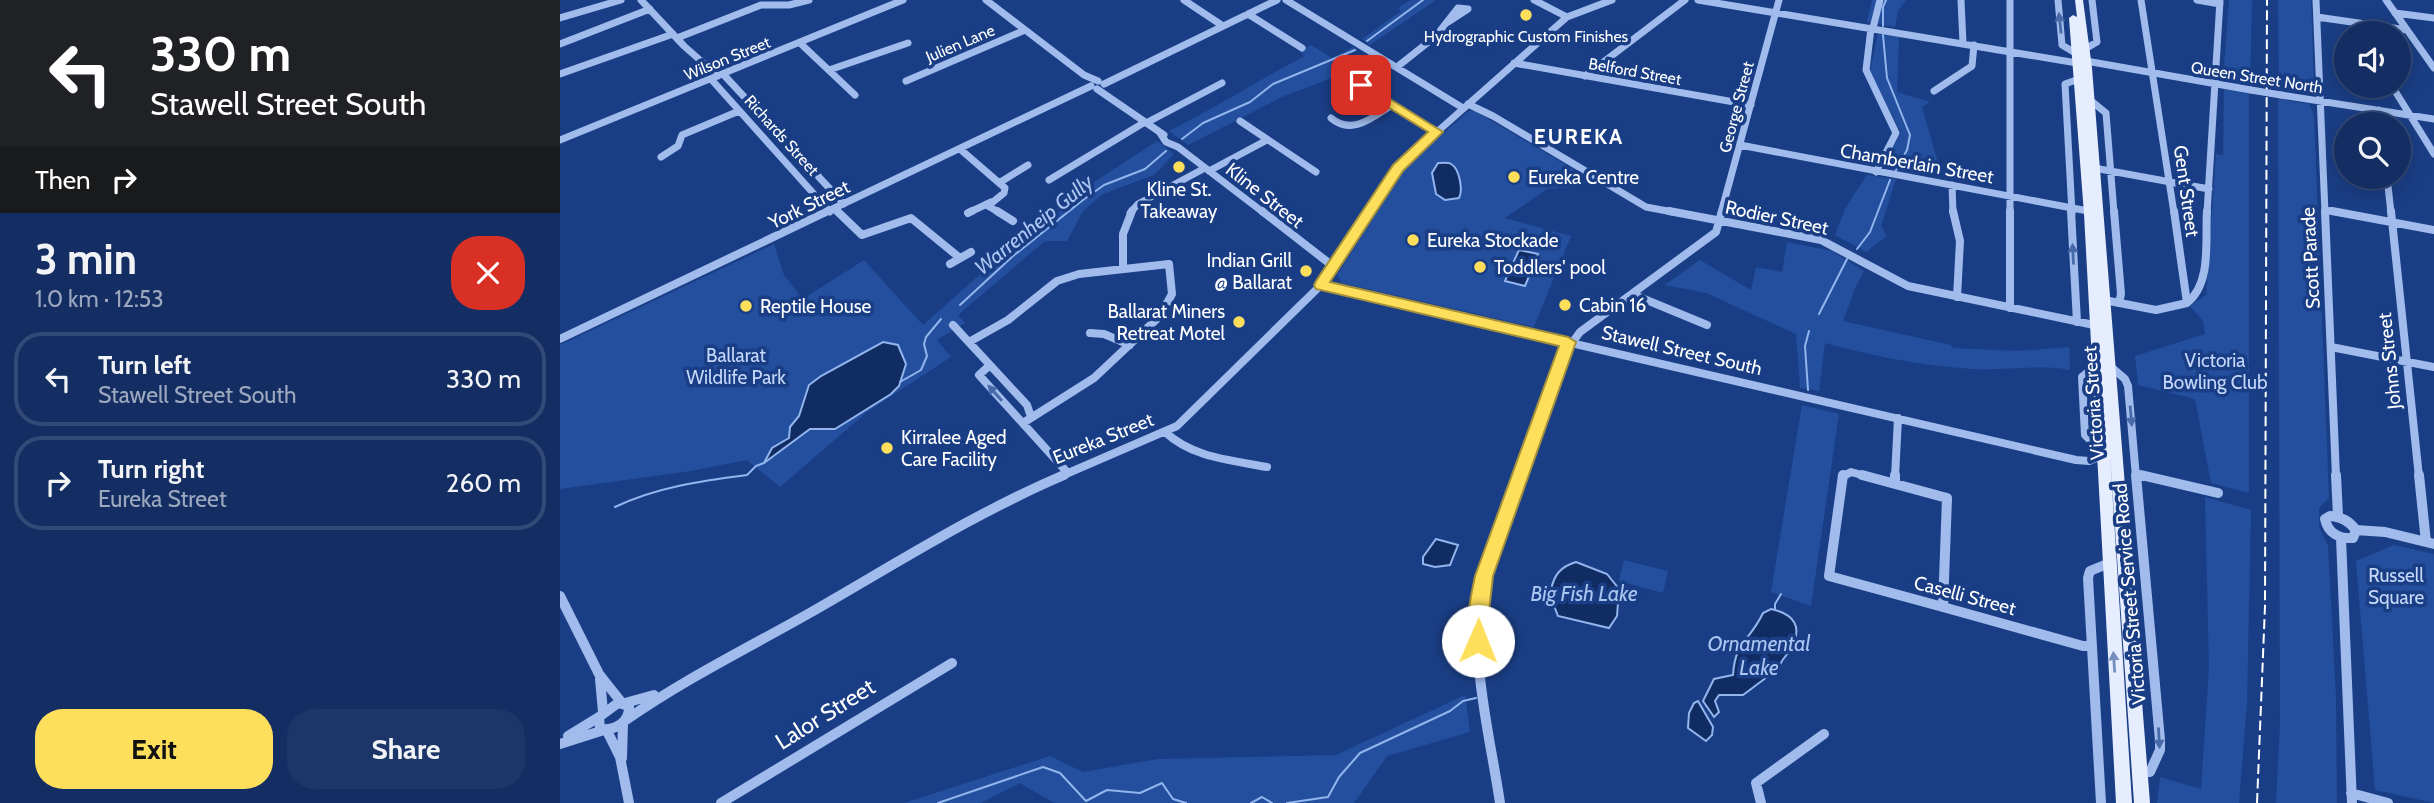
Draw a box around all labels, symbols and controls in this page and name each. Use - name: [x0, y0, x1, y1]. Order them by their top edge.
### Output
- marker: Hydrographic Custom Finishes: [1518, 7, 1534, 23]
- one-way arrow: [2054, 11, 2065, 33]
- street label: Julien Lane: [922, 20, 998, 67]
- map controls: [2334, 21, 2411, 189]
- button: sound: [2334, 21, 2411, 98]
- text: 330 m: [150, 24, 291, 83]
- place label: Hydrographic Custom Finishes: [1424, 27, 1629, 46]
- icon: left: [35, 28, 126, 119]
- street label: Wilson Street: [681, 32, 774, 84]
- street label: Belford Street: [1587, 54, 1683, 89]
- pin: [1331, 55, 1391, 115]
- street label: Queen Street North: [2190, 58, 2324, 97]
- street label: George Street: [1715, 59, 1758, 155]
- icon: arrive: [1342, 66, 1380, 104]
- text: Stawell Street South: [150, 84, 426, 123]
- street label: Richards Street: [741, 91, 823, 180]
- button: search: [2334, 112, 2411, 189]
- district label: EUREKA: [1534, 124, 1624, 149]
- street label: Chamberlain Street: [1838, 139, 1996, 188]
- street label: Gent Street: [2169, 144, 2204, 239]
- street label: Kline Street: [1221, 158, 1309, 233]
- marker: Kline St. Takeaway: [1171, 159, 1187, 175]
- icon: right: [105, 161, 143, 199]
- text: Then: [35, 164, 91, 196]
- place label: Eureka Centre: [1528, 166, 1639, 189]
- water label: Warrenheip Gully: [969, 168, 1099, 280]
- marker: Eureka Centre: [1506, 169, 1522, 185]
- street label: York Street: [764, 175, 854, 234]
- place label: Kline St. Takeaway: [1141, 178, 1218, 223]
- street label: Rodier Street: [1723, 195, 1831, 240]
- street label: Scott Parade: [2296, 206, 2325, 309]
- place label: Eureka Stockade: [1427, 229, 1559, 252]
- marker: Eureka Stockade: [1405, 232, 1421, 248]
- text: 3 min: [35, 233, 137, 285]
- button: close: [451, 236, 525, 310]
- one-way arrow: [2067, 242, 2078, 264]
- place label: Indian Grill @ Ballarat: [1206, 249, 1293, 294]
- place label: Toddlers' pool: [1494, 256, 1606, 279]
- marker: Toddlers' pool: [1472, 259, 1488, 275]
- marker: Indian Grill @ Ballarat: [1298, 263, 1314, 279]
- text: 1.0 km · 12:53: [35, 285, 164, 313]
- place label: Cabin 16: [1579, 294, 1646, 317]
- place label: Reptile House: [760, 295, 872, 318]
- marker: Cabin 16: [1557, 297, 1573, 313]
- marker: Reptile House: [738, 298, 754, 314]
- place label: Ballarat Miners Retreat Motel: [1107, 300, 1226, 345]
- street label: Johns Street: [2373, 311, 2406, 411]
- marker: Ballarat Miners Retreat Motel: [1231, 314, 1247, 330]
- street label: Stawell Street South: [1599, 321, 1764, 380]
- park label: Ballarat Wildlife Park: [686, 344, 786, 389]
- street label: Victoria Street: [2078, 345, 2109, 461]
- text: Turn left: [98, 349, 191, 381]
- park label: Victoria Bowling Club: [2162, 349, 2268, 394]
- icon: left: [39, 360, 77, 398]
- text: 330 m: [446, 363, 521, 395]
- text: Stawell Street South: [98, 381, 297, 409]
- one-way arrow: [987, 384, 1003, 402]
- one-way arrow: [2126, 405, 2137, 427]
- street label: Eureka Street: [1050, 408, 1157, 469]
- place label: Kirralee Aged Care Facility: [901, 426, 1007, 471]
- marker: Kirralee Aged Care Facility: [879, 440, 895, 456]
- text: Turn right: [98, 453, 204, 485]
- icon: right: [39, 464, 77, 502]
- text: 260 m: [446, 467, 521, 499]
- street label: Victoria Street Service Road: [2108, 482, 2151, 706]
- text: Eureka Street: [98, 485, 227, 513]
- park label: Russell Square: [2368, 564, 2424, 609]
- street label: Caselli Street: [1911, 571, 2019, 620]
- water label: Big Fish Lake: [1530, 581, 1638, 606]
- position arrow: [1441, 604, 1515, 678]
- water label: Ornamental Lake: [1707, 631, 1811, 680]
- one-way arrow: [2108, 650, 2119, 672]
- street label: Lalor Street: [770, 672, 880, 756]
- button: Exit: [35, 709, 273, 789]
- button: Share: [287, 709, 525, 789]
- one-way arrow: [2154, 727, 2165, 749]

